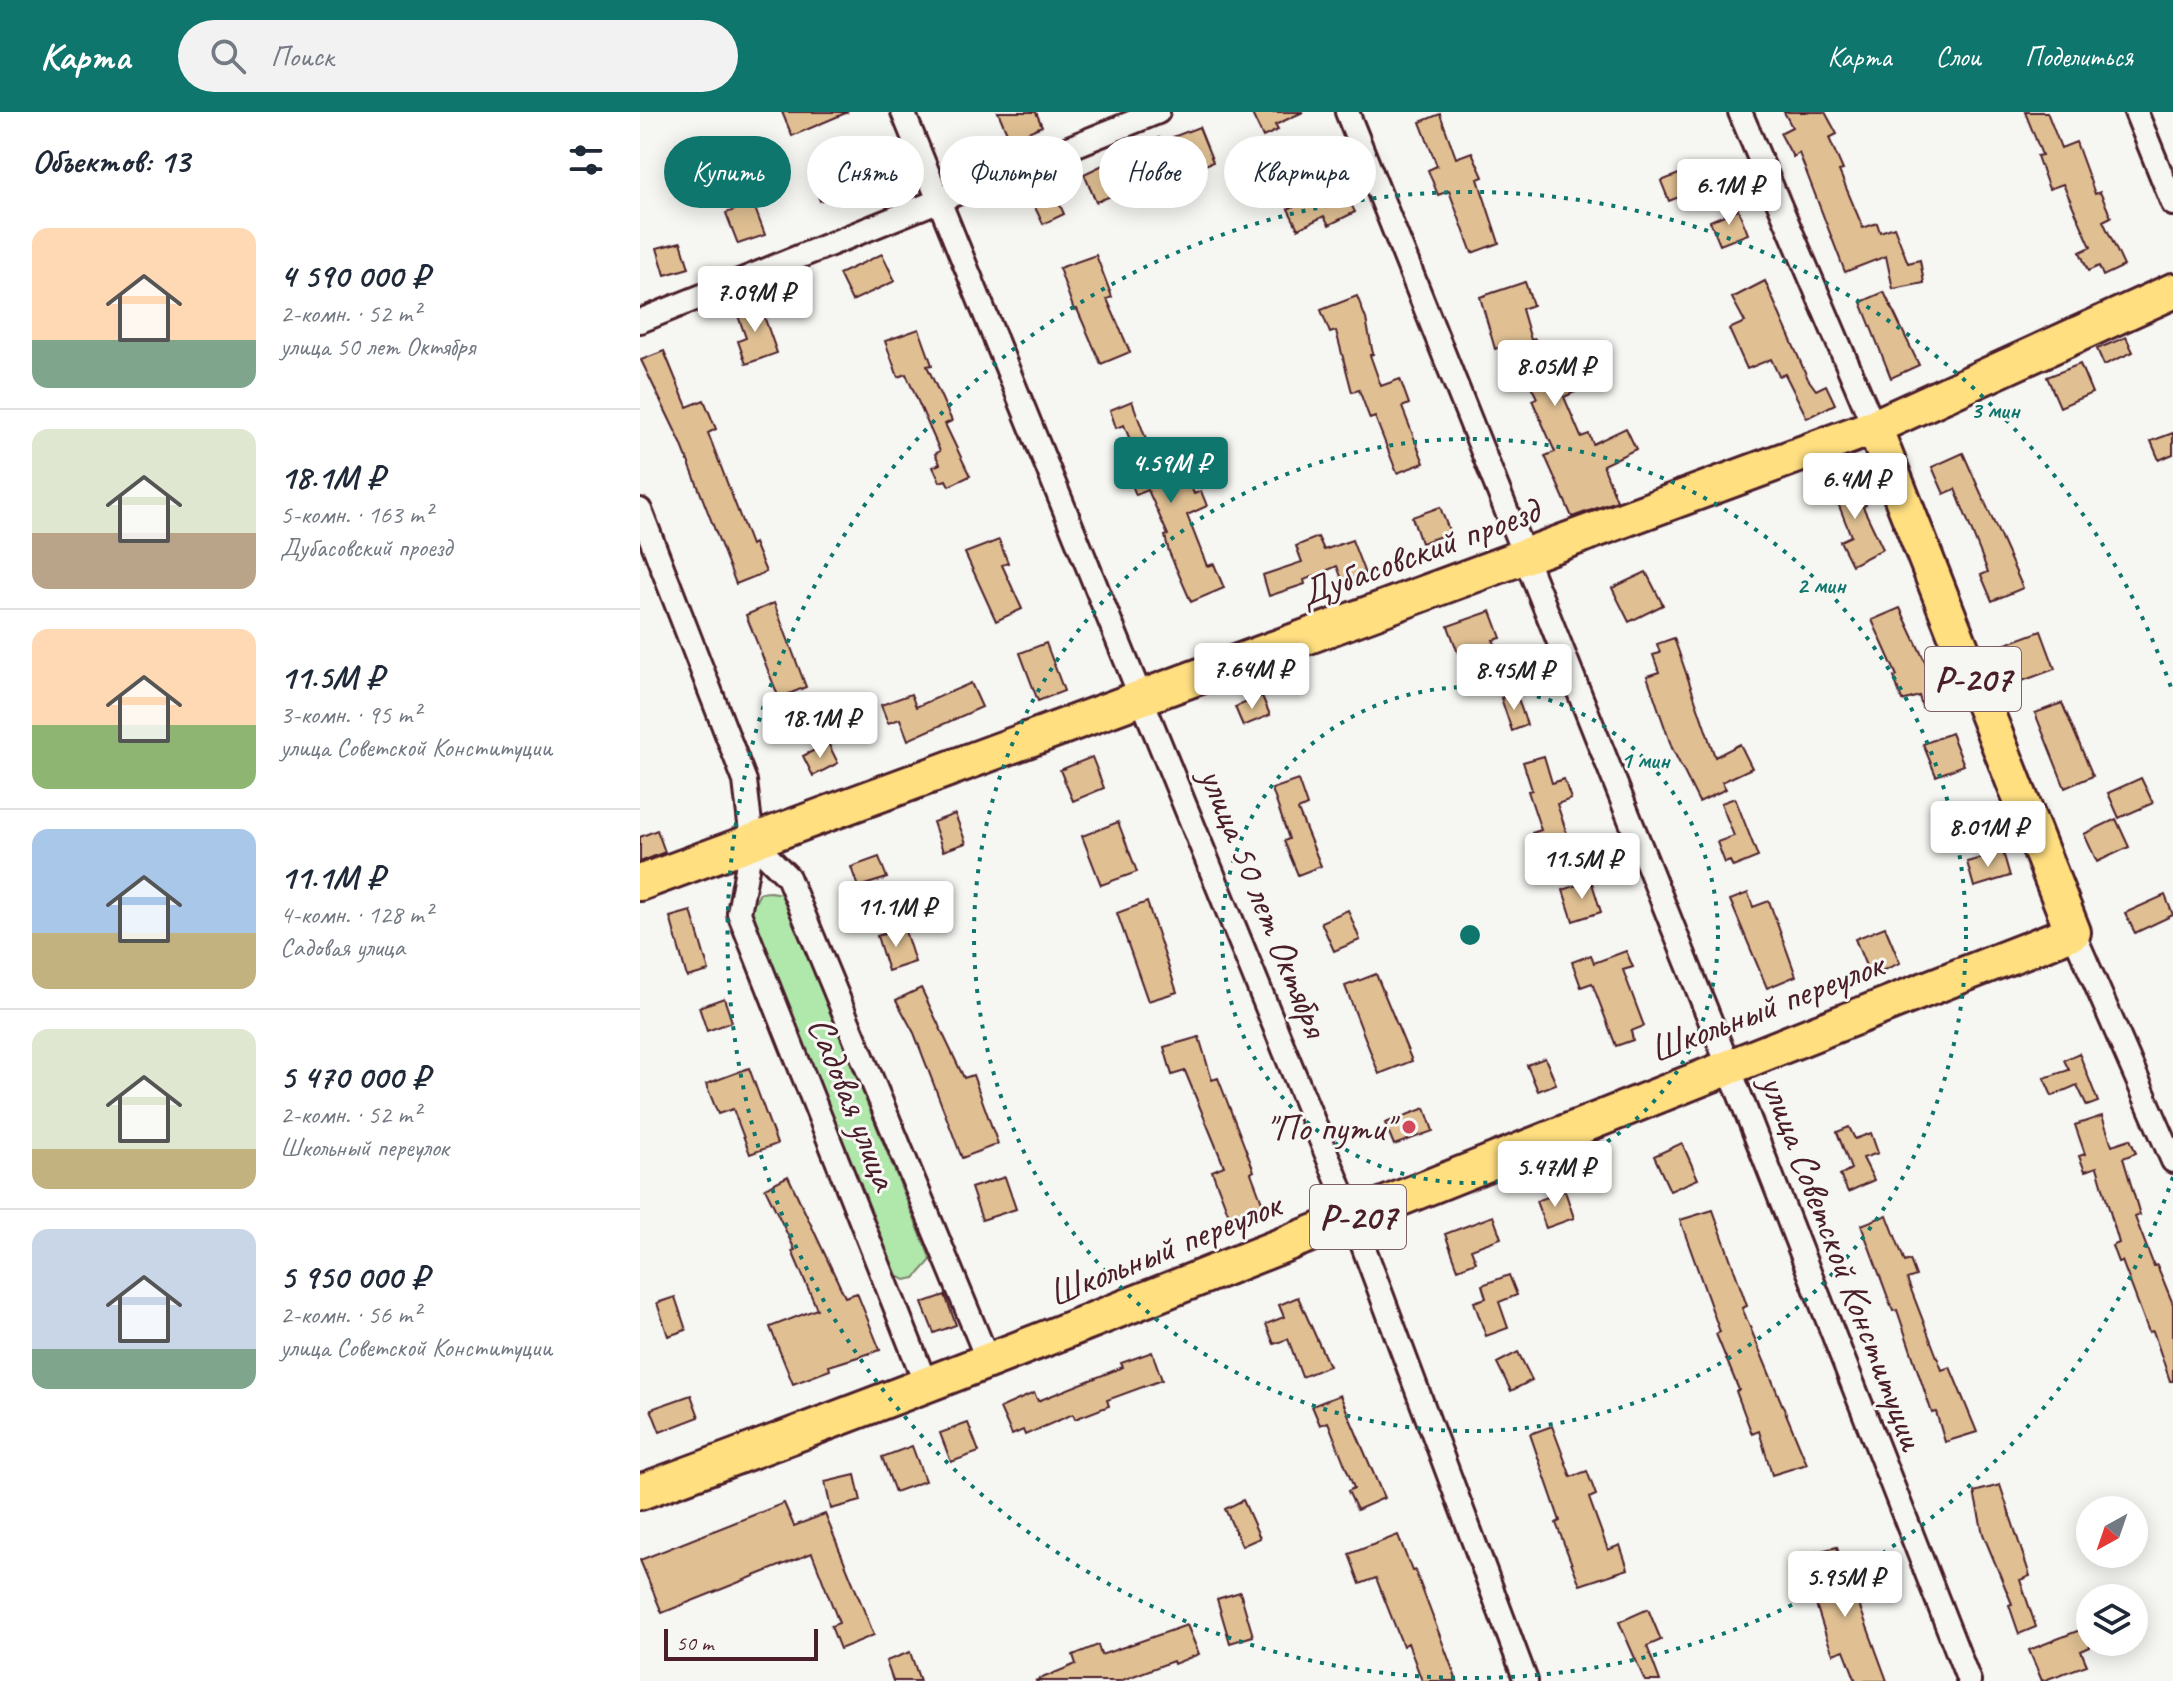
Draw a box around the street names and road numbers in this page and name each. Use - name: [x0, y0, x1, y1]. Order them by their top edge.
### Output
- street label: Дубасовский проезд: [1293, 486, 1548, 617]
- road number: Р-207: [1925, 647, 2021, 711]
- street label: улица 50 лет Октября: [1188, 759, 1340, 1046]
- street label: Школьный переулок: [1643, 939, 1893, 1073]
- street label: Садовая улица: [797, 1010, 910, 1199]
- street label: улица Советской Конституции: [1749, 1066, 1937, 1458]
- street label: Школьный переулок: [1041, 1180, 1291, 1317]
- road number: Р-207: [1310, 1185, 1406, 1249]

